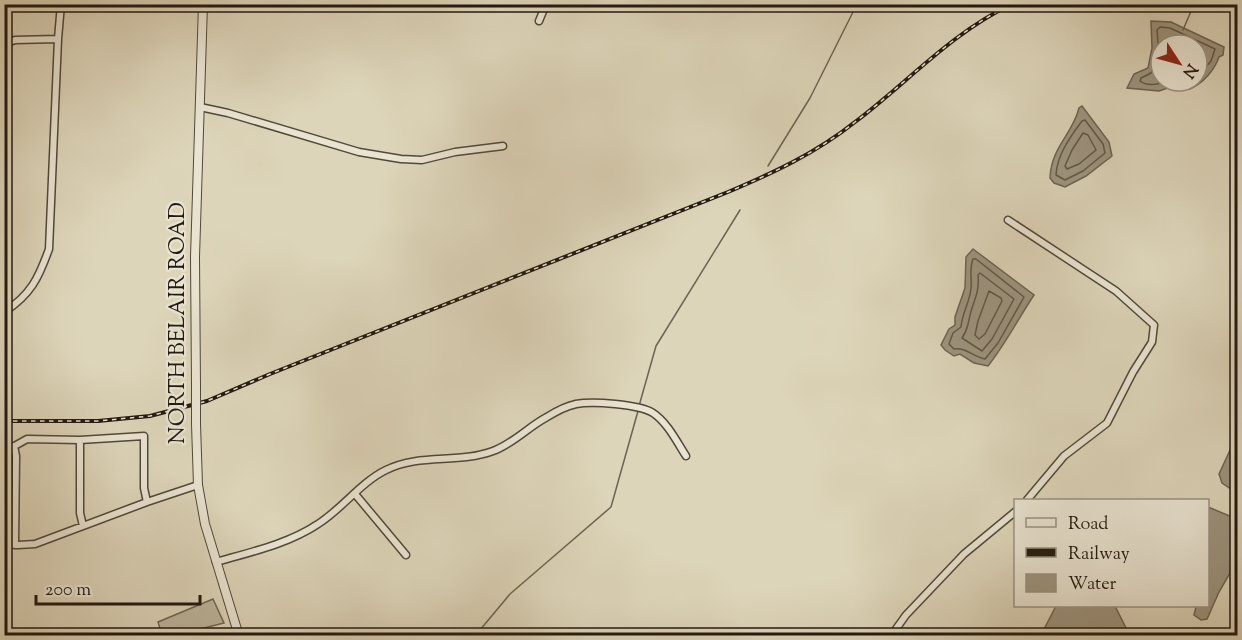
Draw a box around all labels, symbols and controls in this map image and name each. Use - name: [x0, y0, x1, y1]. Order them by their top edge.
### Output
- north arrow: [1149, 33, 1209, 93]
- text: N: [1176, 58, 1202, 82]
- street label: NORTH BELAIR ROAD: [163, 202, 195, 444]
- legend: [1014, 499, 1209, 607]
- text: Road: [1068, 512, 1108, 538]
- text: Railway: [1068, 542, 1130, 568]
- scale bar: [36, 568, 200, 606]
- text: Water: [1068, 572, 1117, 598]
- text: 200 m: [45, 578, 91, 604]

